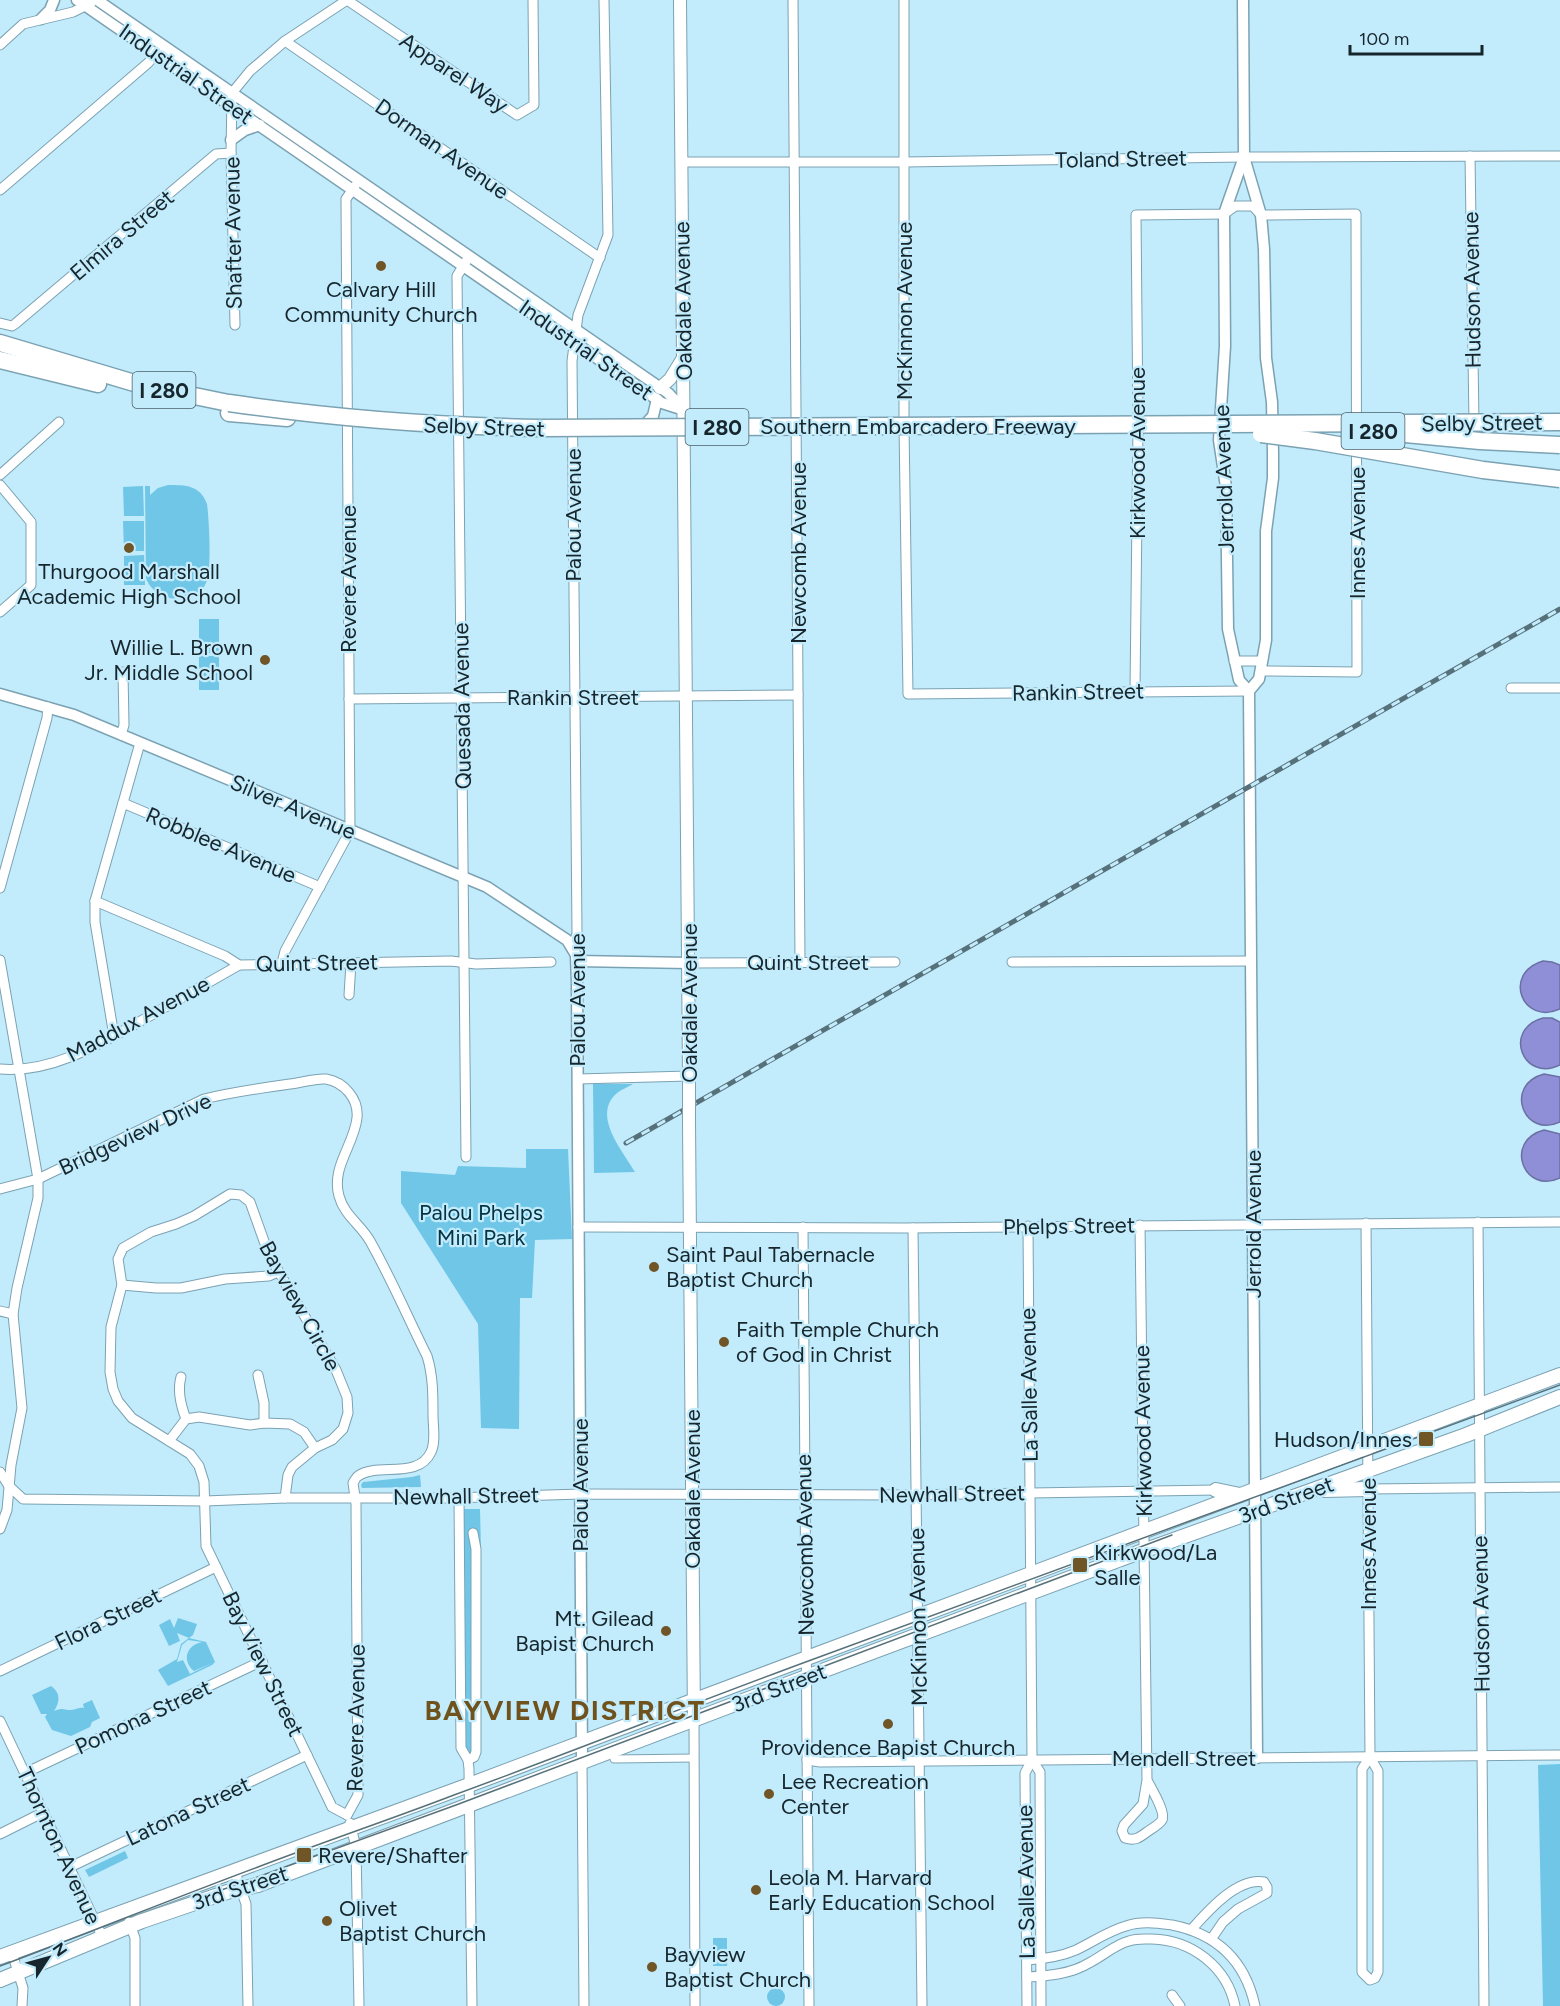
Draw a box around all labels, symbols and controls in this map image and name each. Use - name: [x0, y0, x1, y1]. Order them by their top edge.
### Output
- street label: Industrial Street: [114, 18, 258, 130]
- scale bar: [1350, 18, 1482, 56]
- street label: Apparel Way: [395, 27, 514, 119]
- text: 100 m: [1359, 28, 1409, 50]
- street label: Dorman Avenue: [370, 93, 514, 205]
- street label: Toland Street: [1055, 144, 1187, 174]
- street label: Shafter Avenue: [218, 156, 248, 310]
- street label: Elmira Street: [65, 184, 179, 286]
- street label: Hudson Avenue: [1457, 211, 1487, 369]
- street label: Oakdale Avenue: [668, 221, 698, 381]
- street label: McKinnon Avenue: [891, 222, 918, 400]
- marker: Calvary Hill Community Church: [374, 259, 388, 273]
- place label: Calvary Hill Community Church: [284, 276, 478, 328]
- street label: Industrial Street: [514, 294, 658, 406]
- street label: Kirkwood Avenue: [1124, 367, 1151, 539]
- road number: I 280: [132, 372, 195, 408]
- street label: Jerrold Avenue: [1208, 404, 1240, 554]
- street label: Selby Street: [1421, 408, 1543, 438]
- road number: I 280: [686, 409, 748, 445]
- street label: Selby Street: [423, 411, 545, 443]
- street label: Southern Embarcadero Freeway: [760, 413, 1076, 440]
- road number: I 280: [1342, 413, 1404, 449]
- street label: Palou Avenue: [560, 448, 587, 582]
- street label: Newcomb Avenue: [785, 462, 812, 644]
- street label: Innes Avenue: [1344, 467, 1371, 599]
- street label: Revere Avenue: [335, 505, 362, 653]
- marker: Thurgood Marshall Academic High School: [122, 541, 136, 555]
- place label: Thurgood Marshall Academic High School: [17, 558, 241, 610]
- street label: Quesada Avenue: [447, 622, 477, 790]
- place label: Willie L. Brown Jr. Middle School: [84, 634, 253, 686]
- marker: Willie L. Brown Jr. Middle School: [258, 653, 272, 667]
- street label: Rankin Street: [1012, 677, 1144, 707]
- street label: Rankin Street: [507, 684, 639, 711]
- street label: Silver Avenue: [226, 768, 360, 846]
- street label: Robblee Avenue: [142, 801, 300, 889]
- street label: Oakdale Avenue: [676, 923, 703, 1083]
- street label: Palou Avenue: [564, 933, 591, 1067]
- street label: Quint Street: [256, 948, 378, 978]
- street label: Quint Street: [747, 949, 869, 976]
- street label: Maddux Avenue: [62, 970, 214, 1068]
- street label: Bridgeview Drive: [54, 1087, 216, 1181]
- street label: Jerrold Avenue: [1240, 1150, 1267, 1298]
- park label: Palou Phelps Mini Park: [419, 1199, 543, 1251]
- street label: Phelps Street: [1003, 1211, 1135, 1241]
- street label: Bayview Circle: [253, 1236, 347, 1376]
- place label: Saint Paul Tabernacle Baptist Church: [666, 1241, 875, 1293]
- marker: Saint Paul Tabernacle Baptist Church: [647, 1260, 661, 1274]
- street label: La Salle Avenue: [1014, 1308, 1044, 1462]
- place label: Faith Temple Church of God in Christ: [736, 1316, 939, 1368]
- marker: Faith Temple Church of God in Christ: [717, 1335, 731, 1349]
- street label: Kirkwood Avenue: [1128, 1345, 1158, 1517]
- street label: Oakdale Avenue: [679, 1409, 706, 1569]
- street label: Palou Avenue: [567, 1418, 594, 1552]
- place label: Hudson/Innes: [1274, 1426, 1412, 1453]
- marker: Hudson/Innes: [1417, 1430, 1435, 1448]
- street label: Newcomb Avenue: [790, 1454, 820, 1636]
- street label: 3rd Street: [1235, 1470, 1337, 1530]
- street label: Innes Avenue: [1355, 1478, 1382, 1610]
- street label: Newhall Street: [879, 1479, 1025, 1509]
- street label: Newhall Street: [393, 1481, 539, 1511]
- street label: McKinnon Avenue: [903, 1528, 933, 1706]
- street label: Hudson Avenue: [1466, 1535, 1496, 1693]
- place label: Kirkwood/La Salle: [1094, 1539, 1217, 1591]
- marker: Kirkwood/La Salle: [1071, 1556, 1089, 1574]
- street label: Flora Street: [50, 1582, 166, 1656]
- street label: Bay View Street: [216, 1587, 310, 1741]
- place label: Mt. Gilead Bapist Church: [515, 1605, 654, 1657]
- marker: Mt. Gilead Bapist Church: [659, 1624, 673, 1638]
- street label: Revere Avenue: [341, 1644, 371, 1792]
- street label: 3rd Street: [728, 1658, 830, 1718]
- street label: Pomona Street: [71, 1674, 215, 1760]
- district label: BAYVIEW DISTRICT: [424, 1693, 706, 1727]
- marker: Providence Bapist Church: [881, 1717, 895, 1731]
- place label: Providence Bapist Church: [761, 1734, 1015, 1761]
- street label: Mendell Street: [1112, 1745, 1256, 1772]
- street label: Thornton Avenue: [11, 1763, 107, 1929]
- place label: Lee Recreation Center: [781, 1768, 929, 1820]
- street label: Latona Street: [121, 1770, 255, 1852]
- marker: Lee Recreation Center: [762, 1787, 776, 1801]
- street label: La Salle Avenue: [1011, 1805, 1041, 1959]
- place label: Revere/Shafter: [318, 1842, 468, 1869]
- marker: Revere/Shafter: [295, 1846, 313, 1864]
- street label: 3rd Street: [189, 1860, 291, 1916]
- place label: Leola M. Harvard Early Education School: [768, 1864, 995, 1916]
- marker: Leola M. Harvard Early Education School: [749, 1883, 763, 1897]
- place label: Olivet Baptist Church: [339, 1895, 486, 1947]
- marker: Olivet Baptist Church: [320, 1914, 334, 1928]
- north arrow: [18, 1928, 78, 1988]
- text: N: [48, 1939, 71, 1960]
- place label: Bayview Baptist Church: [664, 1941, 811, 1993]
- marker: Bayview Baptist Church: [645, 1960, 659, 1974]

